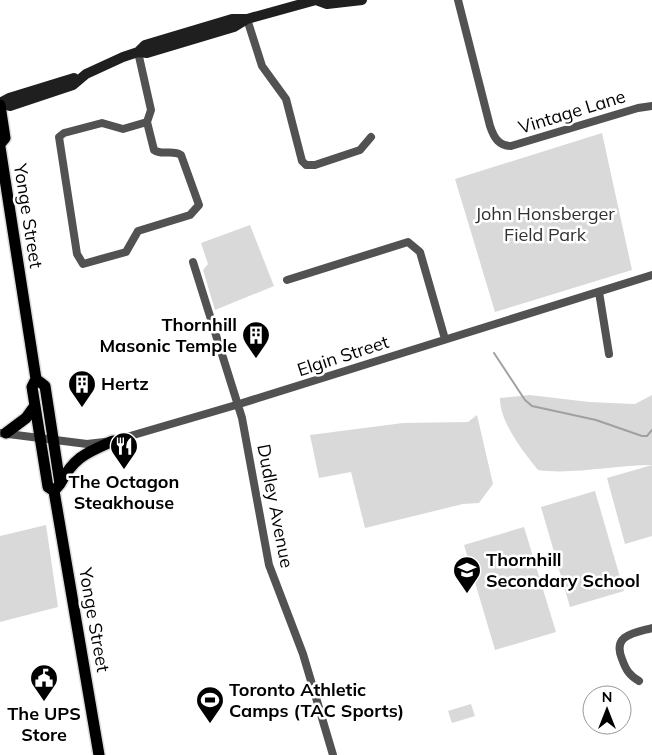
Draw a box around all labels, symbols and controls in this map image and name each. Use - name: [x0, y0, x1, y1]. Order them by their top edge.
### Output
- street label: Vintage Lane: [516, 84, 628, 139]
- street label: Yonge Street: [9, 161, 48, 270]
- park label: John Honsberger Field Park: [475, 202, 615, 246]
- place label: Thornhill Masonic Temple: [99, 313, 237, 357]
- building icon: Thornhill Masonic Temple: [241, 320, 271, 359]
- street label: Elgin Street: [294, 330, 392, 381]
- building icon: Hertz: [67, 369, 97, 408]
- place label: Hertz: [101, 372, 149, 395]
- restaurant icon: The Octagon Steakhouse: [109, 431, 139, 470]
- street label: Dudley Avenue: [252, 442, 299, 570]
- place label: The Octagon Steakhouse: [69, 470, 179, 514]
- place label: Thornhill Secondary School: [486, 548, 640, 592]
- school or university icon: Thornhill Secondary School: [452, 555, 482, 594]
- street label: Yonge Street: [74, 565, 115, 674]
- public building icon: The UPS Store: [29, 663, 59, 702]
- place label: Toronto Athletic Camps (TAC Sports): [229, 678, 404, 722]
- sports icon: Toronto Athletic Camps (TAC Sports): [195, 685, 225, 724]
- north arrow: [582, 685, 632, 735]
- text: N: [602, 688, 612, 706]
- place label: The UPS Store: [7, 702, 81, 746]

